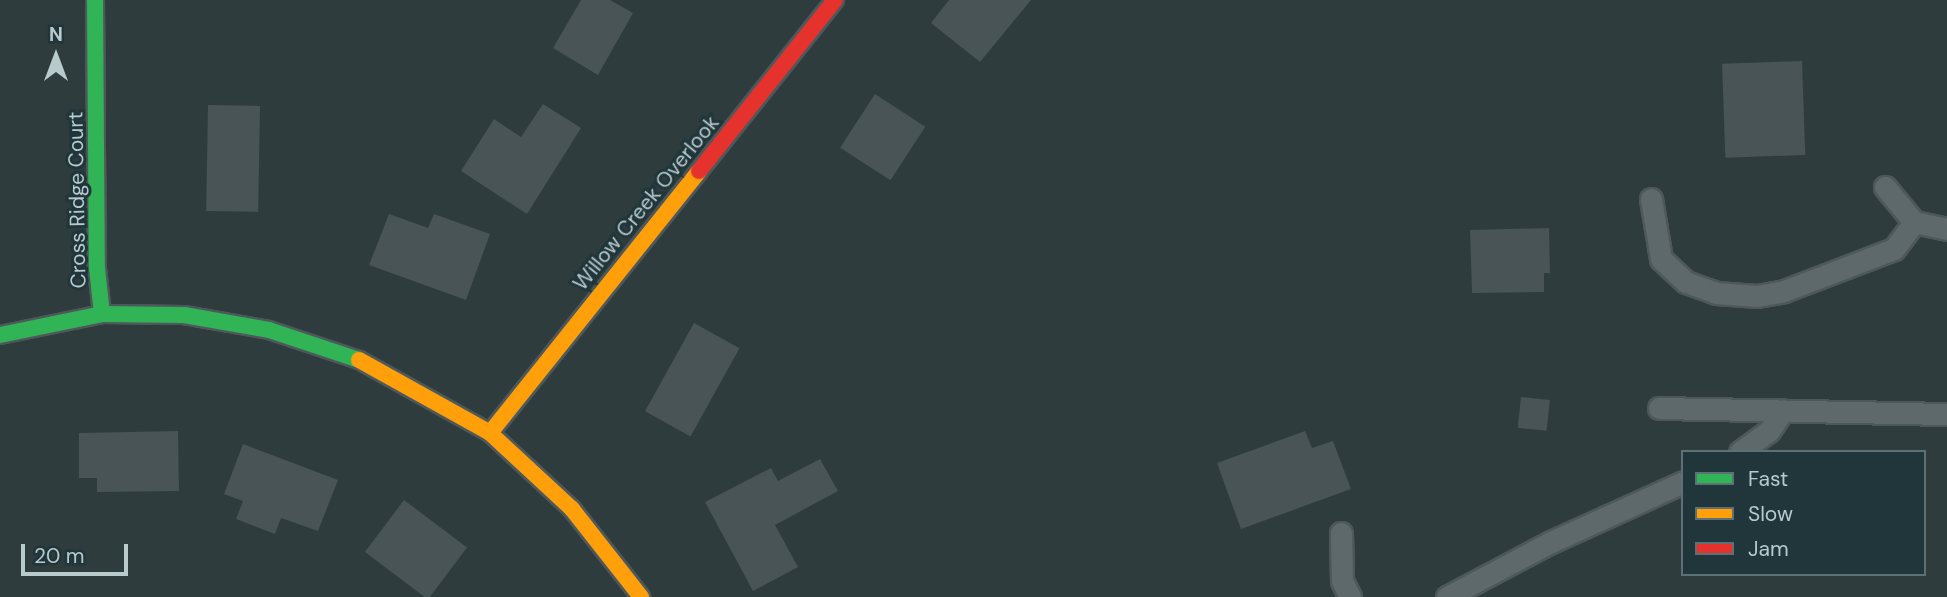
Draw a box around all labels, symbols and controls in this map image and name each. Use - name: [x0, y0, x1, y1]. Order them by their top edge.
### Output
- north arrow: [21, 21, 91, 91]
- text: N: [49, 22, 63, 47]
- street label: Cross Ridge Court: [63, 111, 91, 289]
- street label: Willow Creek Overlook: [568, 111, 724, 295]
- legend: [1681, 450, 1926, 576]
- text: Fast: [1748, 465, 1788, 493]
- text: Slow: [1748, 500, 1793, 528]
- scale bar: [24, 530, 131, 574]
- text: Jam: [1748, 535, 1789, 563]
- text: 20 m: [34, 542, 85, 570]

